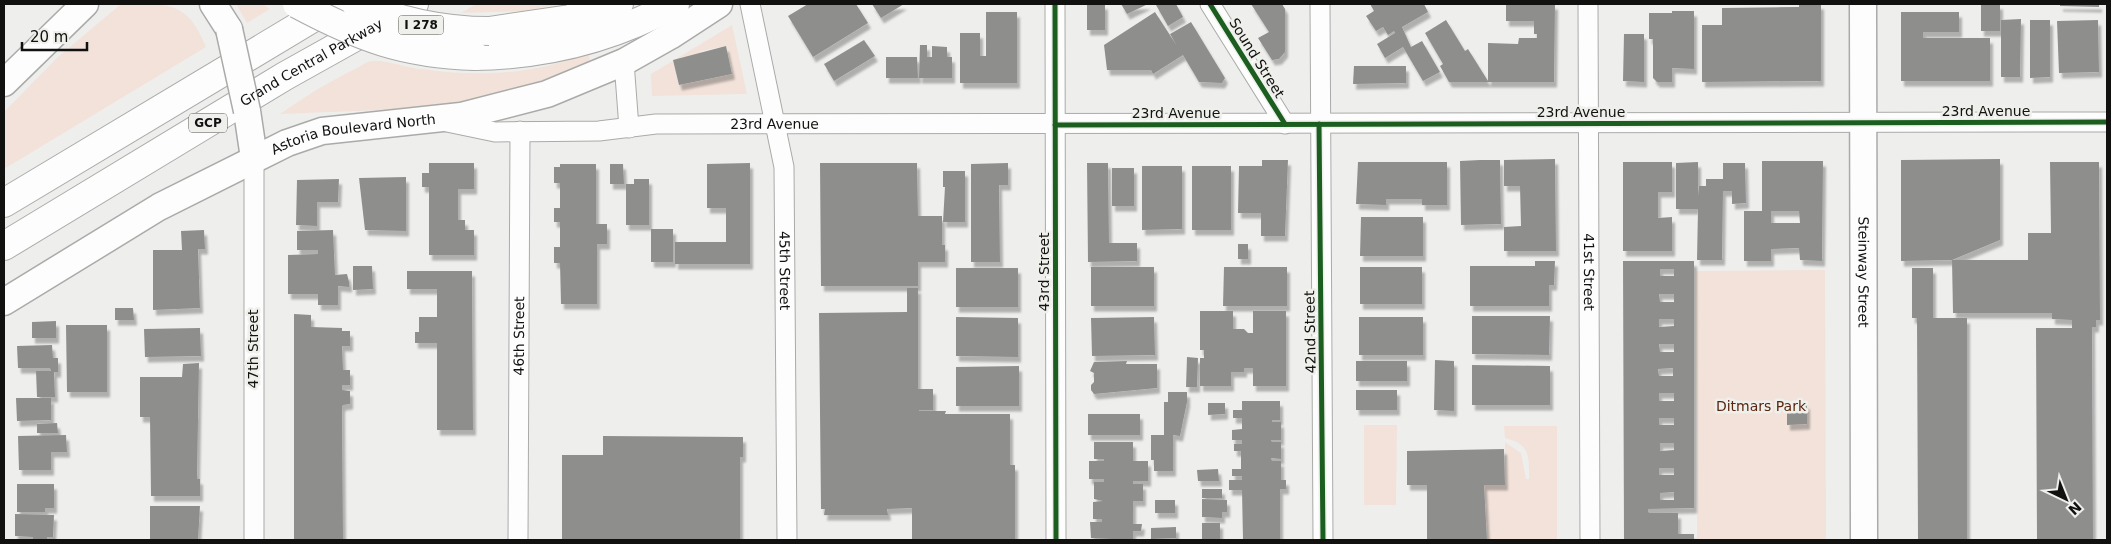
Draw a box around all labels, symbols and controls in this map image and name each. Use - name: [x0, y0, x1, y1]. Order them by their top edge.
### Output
- street label: Grand Central Parkway: [237, 15, 385, 109]
- street label: Sound Street: [1226, 15, 1288, 101]
- road number: I 278: [398, 16, 444, 34]
- scale bar: [22, 20, 88, 52]
- text: 20 m: [30, 28, 68, 46]
- street label: 23rd Avenue: [1942, 103, 2030, 119]
- street label: 23rd Avenue: [1537, 104, 1625, 120]
- street label: 23rd Avenue: [1132, 105, 1220, 121]
- street label: Astoria Boulevard North: [268, 111, 436, 158]
- road number: GCP: [189, 114, 227, 132]
- street label: 23rd Avenue: [730, 116, 819, 132]
- street label: Steinway Street: [1855, 216, 1872, 328]
- street label: 45th Street: [777, 231, 793, 311]
- street label: 43rd Street: [1036, 232, 1052, 312]
- street label: 41st Street: [1581, 233, 1597, 311]
- street label: 42nd Street: [1301, 290, 1319, 373]
- street label: 46th Street: [511, 296, 527, 376]
- street label: 47th Street: [245, 309, 261, 389]
- park label: Ditmars Park: [1716, 398, 1807, 414]
- north arrow: [2041, 474, 2091, 524]
- text: N: [2065, 499, 2085, 518]

